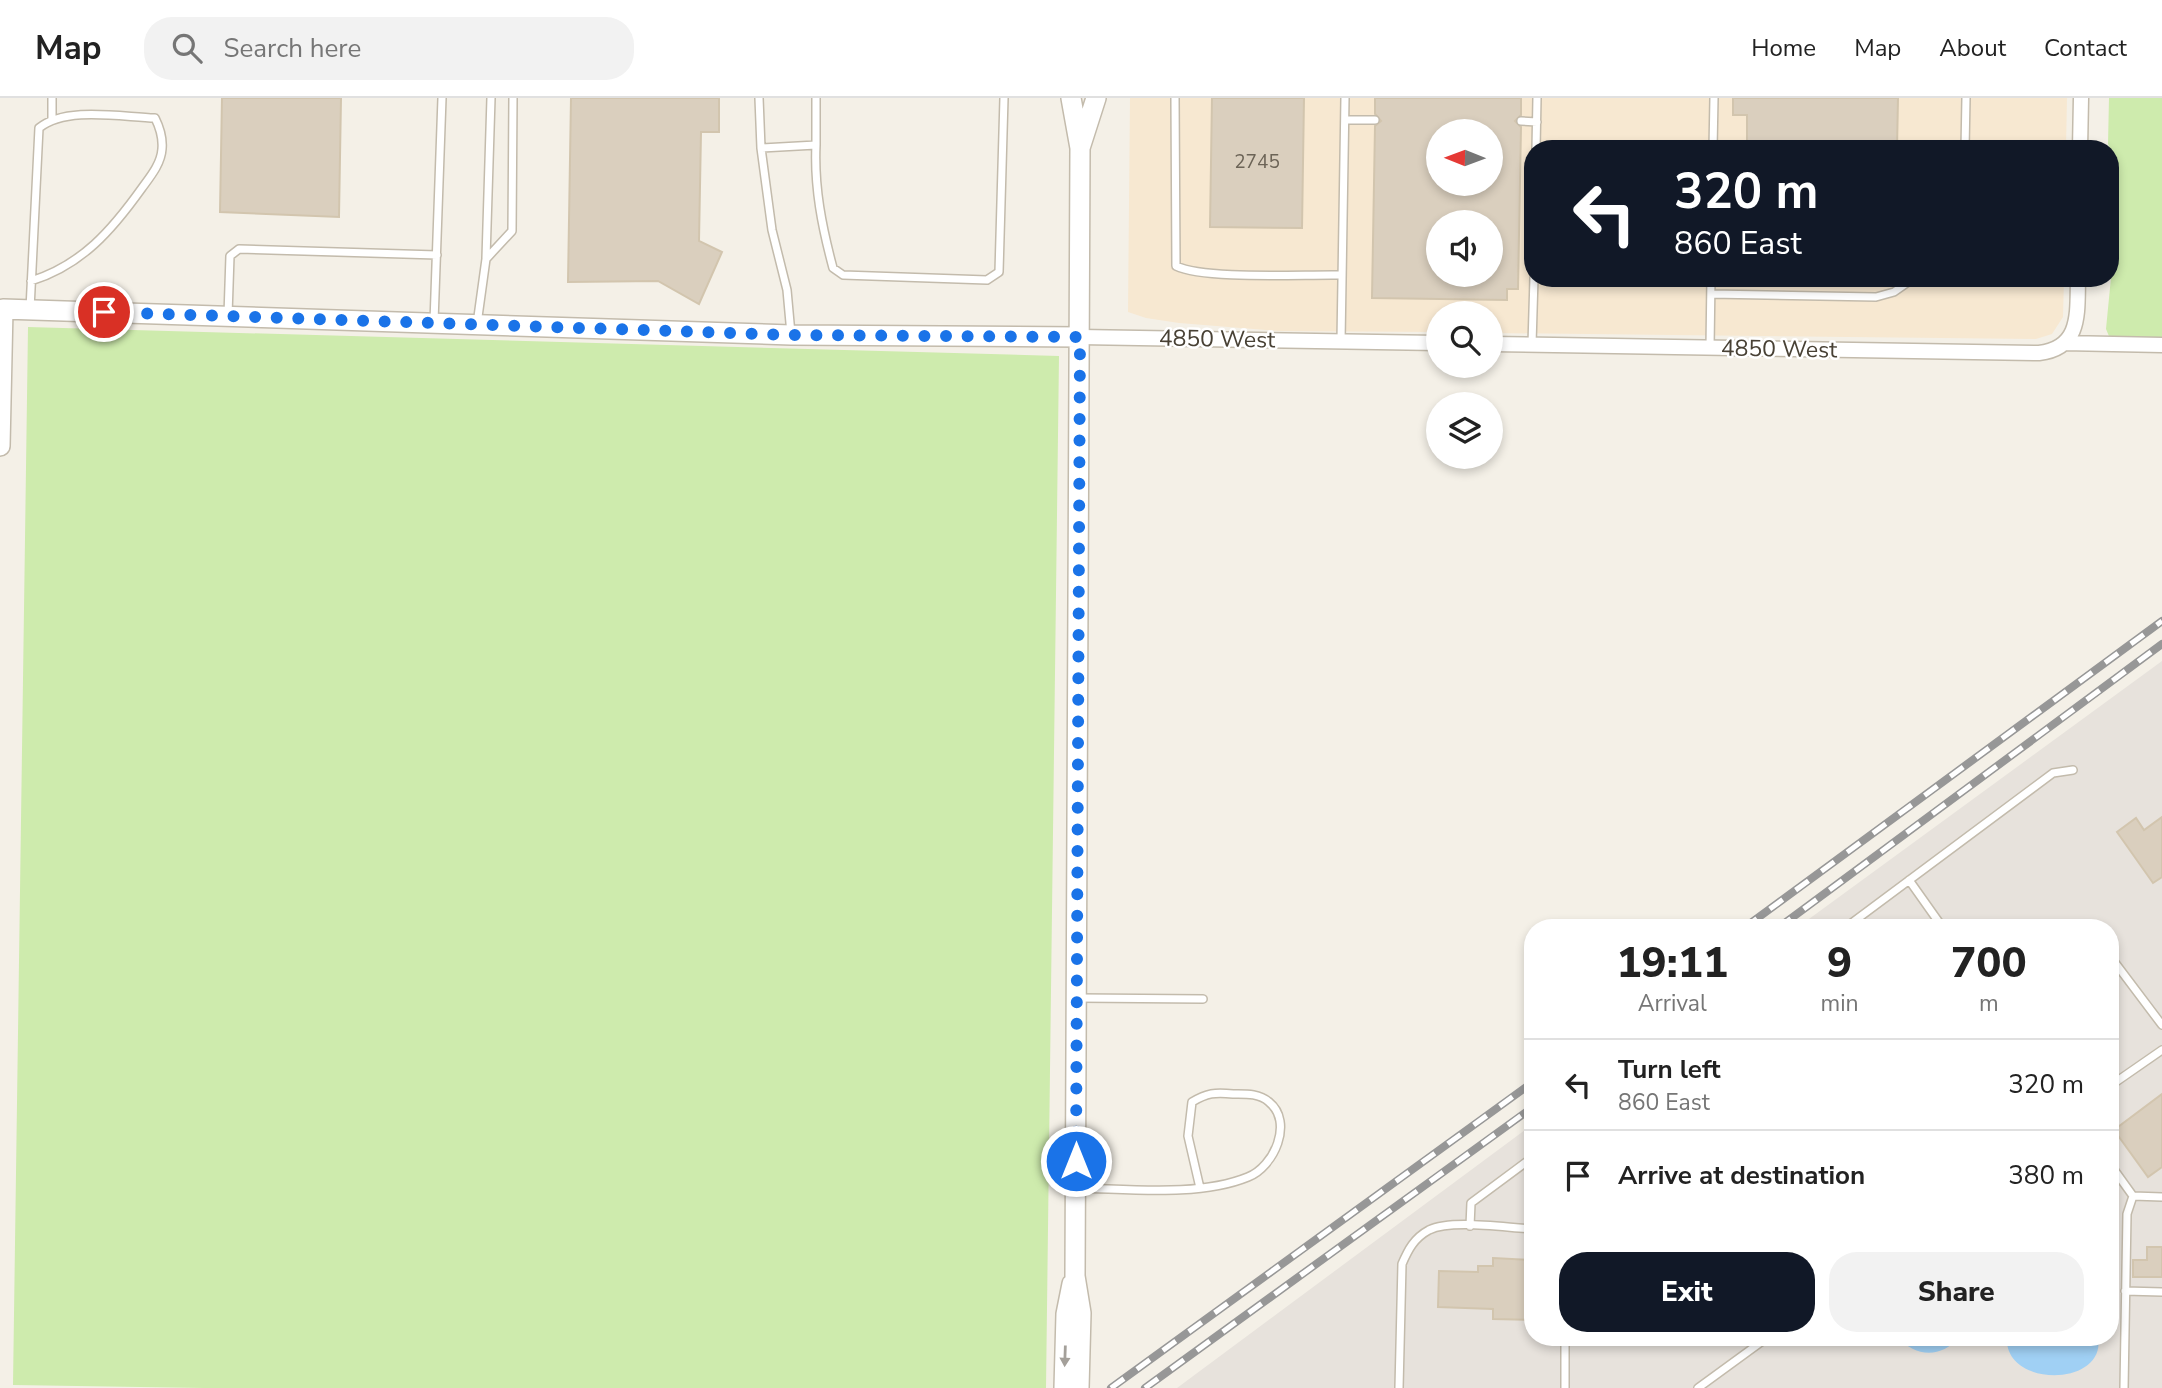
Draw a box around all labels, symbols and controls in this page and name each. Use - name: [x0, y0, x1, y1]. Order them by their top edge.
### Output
- search box: [144, 17, 634, 80]
- text: Map: [35, 26, 102, 71]
- icon: search: [168, 29, 206, 67]
- text: Search here: [224, 31, 361, 66]
- text: Home: [1751, 32, 1816, 64]
- text: Map: [1854, 32, 1901, 64]
- text: About: [1939, 32, 2006, 64]
- text: Contact: [2044, 32, 2127, 64]
- north arrow: [1426, 119, 1503, 196]
- map controls: [1426, 119, 1503, 469]
- house number: 2745: [1234, 149, 1280, 175]
- text: 320 m: [1674, 158, 1818, 225]
- icon: left: [1559, 168, 1650, 259]
- button: sound: [1426, 210, 1503, 287]
- text: 860 East: [1674, 222, 1802, 265]
- pin: [74, 282, 134, 342]
- icon: arrive: [85, 293, 123, 331]
- button: search: [1426, 301, 1503, 378]
- street label: 4850 West: [1159, 322, 1276, 356]
- street label: 4850 West: [1721, 332, 1838, 366]
- button: layers: [1426, 392, 1503, 469]
- text: 19:11: [1616, 935, 1728, 992]
- text: 9: [1827, 935, 1852, 992]
- text: 700: [1951, 935, 2027, 992]
- text: Arrival: [1638, 988, 1707, 1019]
- text: min: [1821, 988, 1859, 1019]
- text: m: [1979, 988, 1999, 1019]
- text: Turn left: [1618, 1052, 1721, 1087]
- icon: left: [1559, 1066, 1597, 1104]
- text: 320 m: [2008, 1067, 2084, 1102]
- text: 860 East: [1618, 1087, 1710, 1118]
- position arrow: [1039, 1124, 1113, 1198]
- icon: arrive: [1559, 1157, 1597, 1195]
- text: Arrive at destination: [1618, 1158, 1865, 1193]
- text: 380 m: [2008, 1158, 2084, 1193]
- button: Exit: [1559, 1252, 1815, 1332]
- button: Share: [1829, 1252, 2084, 1332]
- one-way arrow: [1059, 1345, 1071, 1367]

